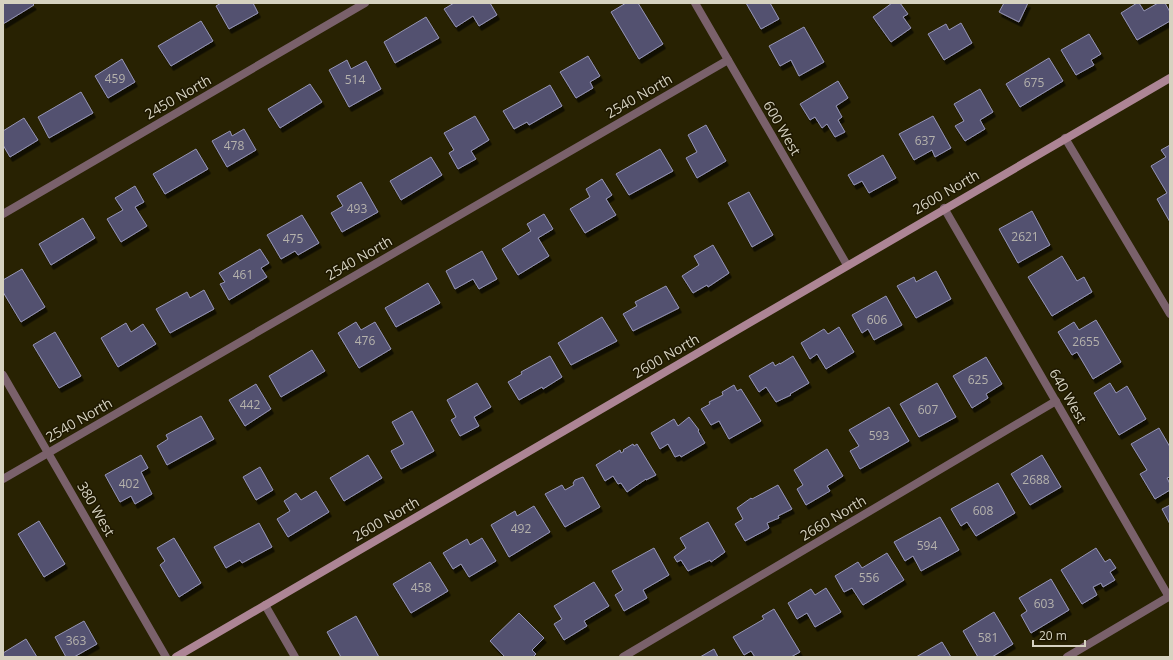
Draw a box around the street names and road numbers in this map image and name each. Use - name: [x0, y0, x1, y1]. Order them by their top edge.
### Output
- street label: 2540 North: [602, 69, 676, 122]
- street label: 2450 North: [141, 70, 215, 123]
- street label: 600 West: [759, 97, 806, 159]
- street label: 2600 North: [909, 165, 983, 218]
- street label: 2540 North: [322, 231, 396, 284]
- street label: 2600 North: [629, 329, 703, 382]
- street label: 640 West: [1045, 365, 1092, 427]
- street label: 2540 North: [42, 393, 116, 446]
- street label: 380 West: [73, 478, 120, 540]
- street label: 2660 North: [796, 490, 869, 545]
- street label: 2600 North: [349, 492, 423, 545]

